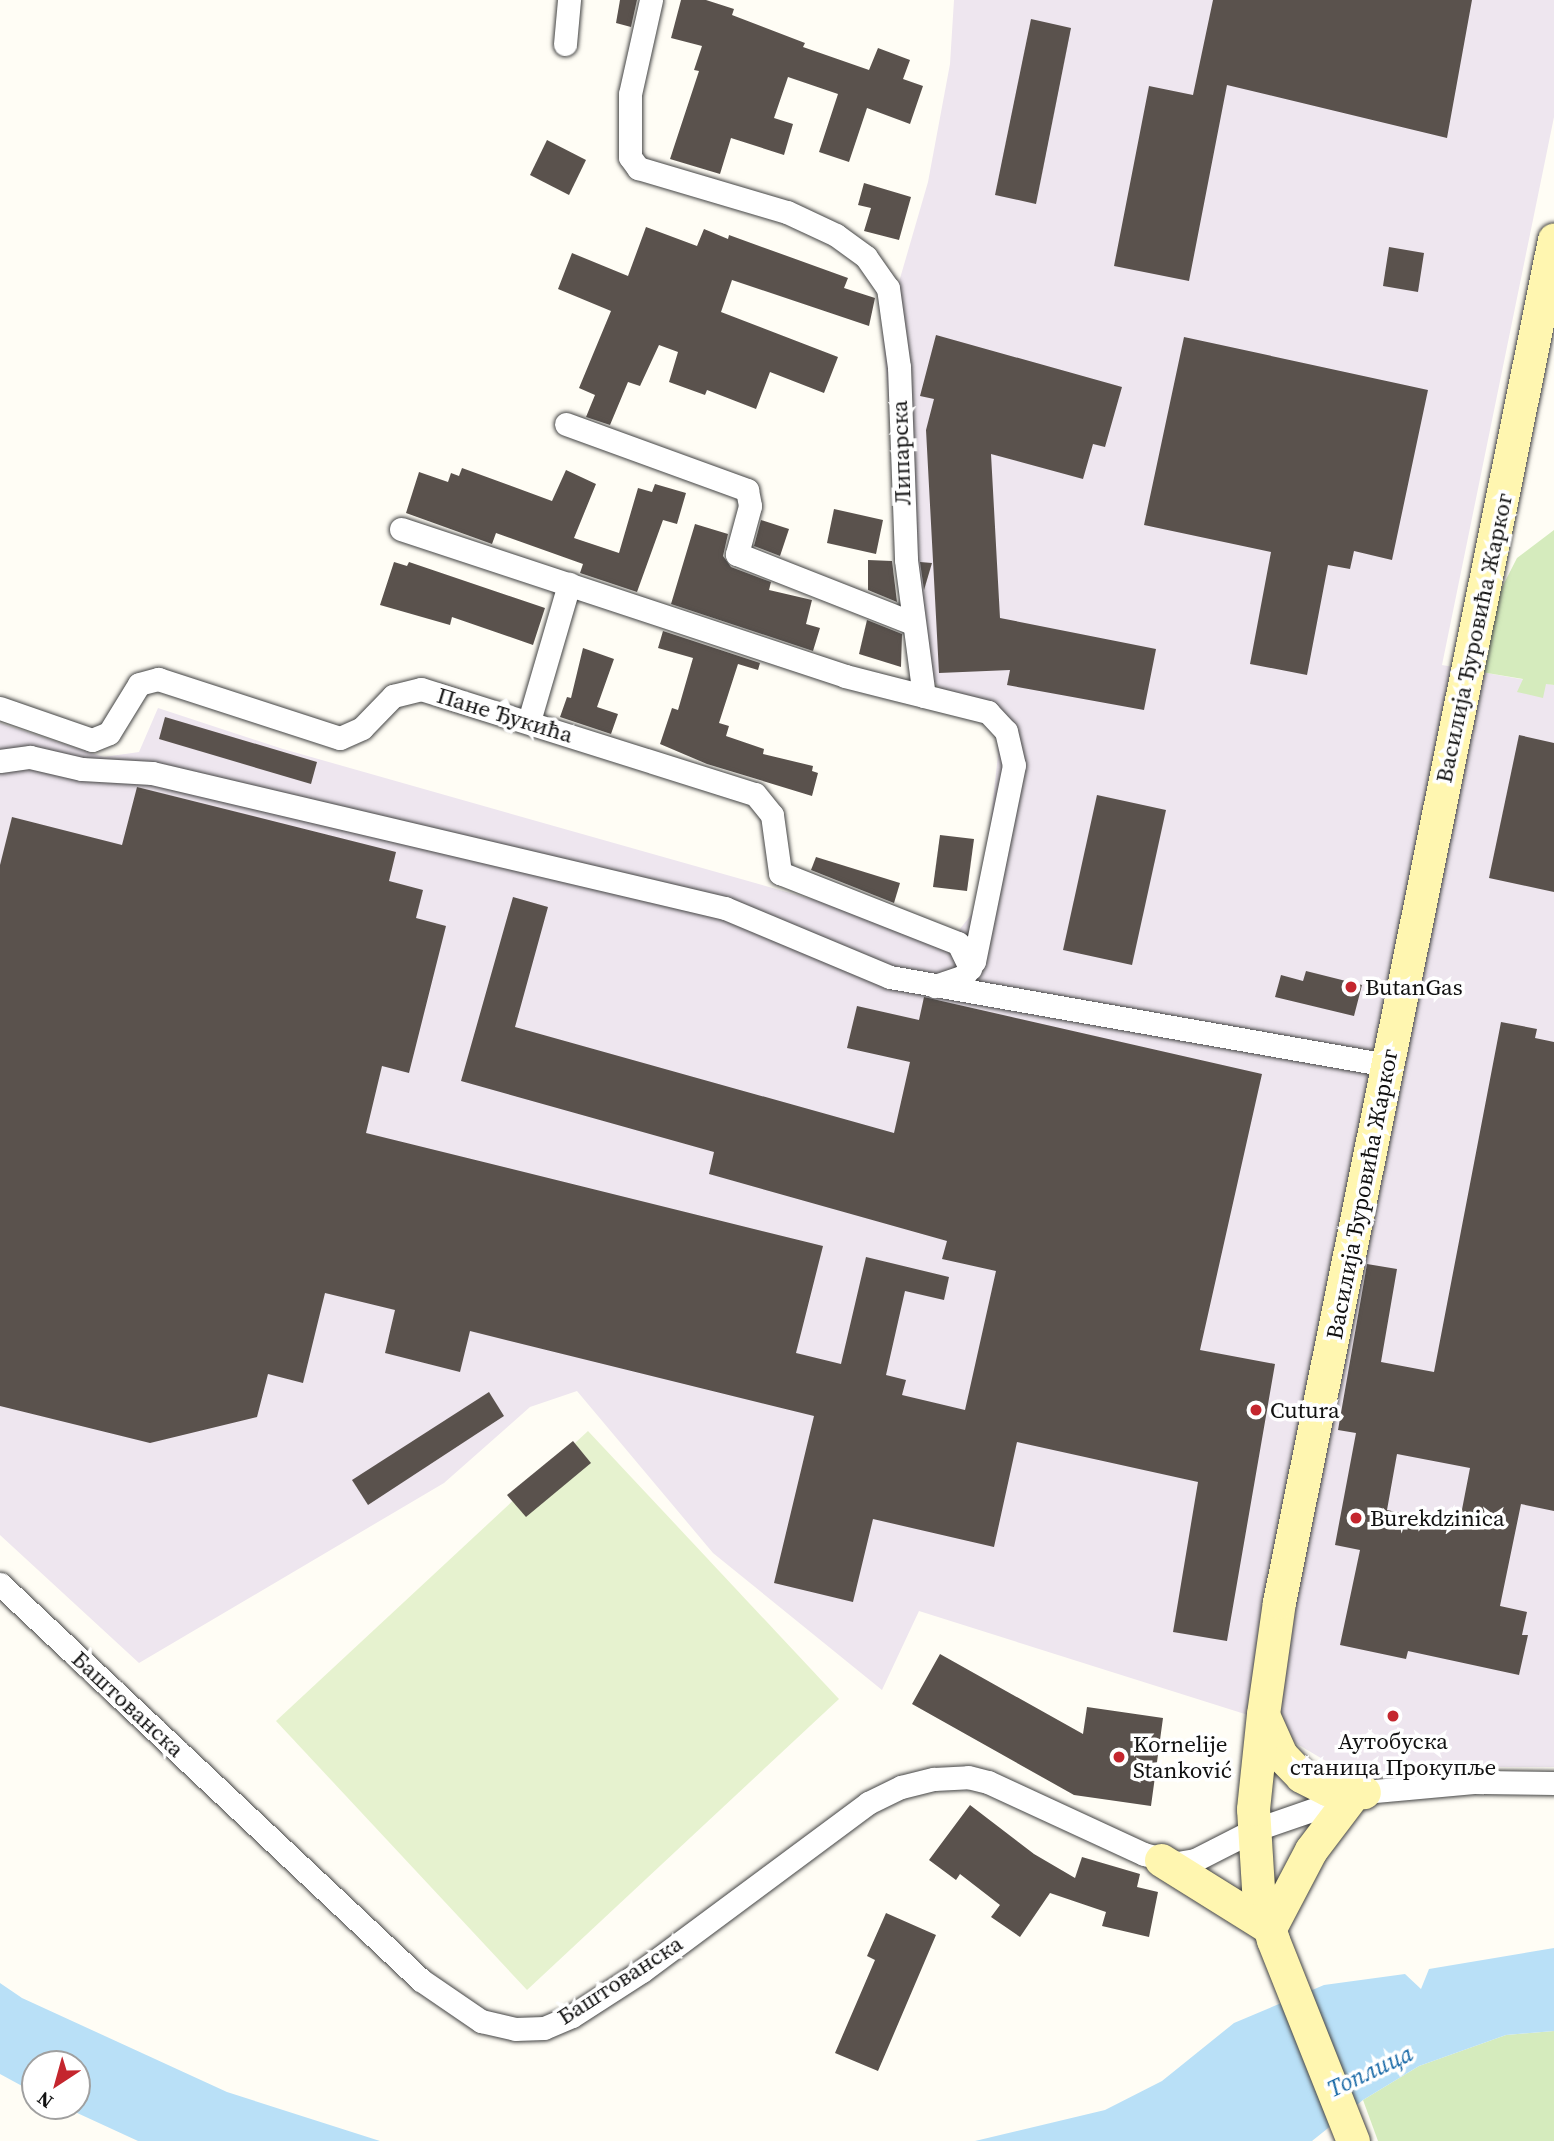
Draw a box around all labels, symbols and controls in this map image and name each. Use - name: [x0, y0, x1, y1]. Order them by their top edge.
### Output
- street label: Липарска: [885, 400, 917, 506]
- street label: Василија Ђуровића Жарког: [1430, 491, 1518, 785]
- street label: Пане Ђукића: [433, 681, 577, 749]
- place label: ButanGas: [1365, 973, 1463, 1001]
- marker: ButanGas: [1343, 979, 1359, 995]
- street label: Василија Ђуровића Жарког: [1320, 1046, 1404, 1342]
- place label: Cutura: [1270, 1396, 1340, 1424]
- marker: Cutura: [1248, 1402, 1264, 1418]
- place label: Burekdzinica: [1370, 1504, 1505, 1532]
- marker: Burekdzinica: [1348, 1510, 1364, 1526]
- street label: Баштованска: [66, 1645, 190, 1763]
- marker: Аутобуска станица Прокупље: [1385, 1708, 1401, 1724]
- place label: Аутобуска станица Прокупље: [1290, 1727, 1496, 1781]
- place label: Kornelije Stanković: [1133, 1730, 1232, 1784]
- marker: Kornelije Stanković: [1111, 1749, 1127, 1765]
- street label: Баштованска: [552, 1929, 688, 2031]
- water label: Топлица: [1323, 2039, 1417, 2103]
- north arrow: [21, 2050, 91, 2120]
- text: N: [32, 2086, 58, 2115]

